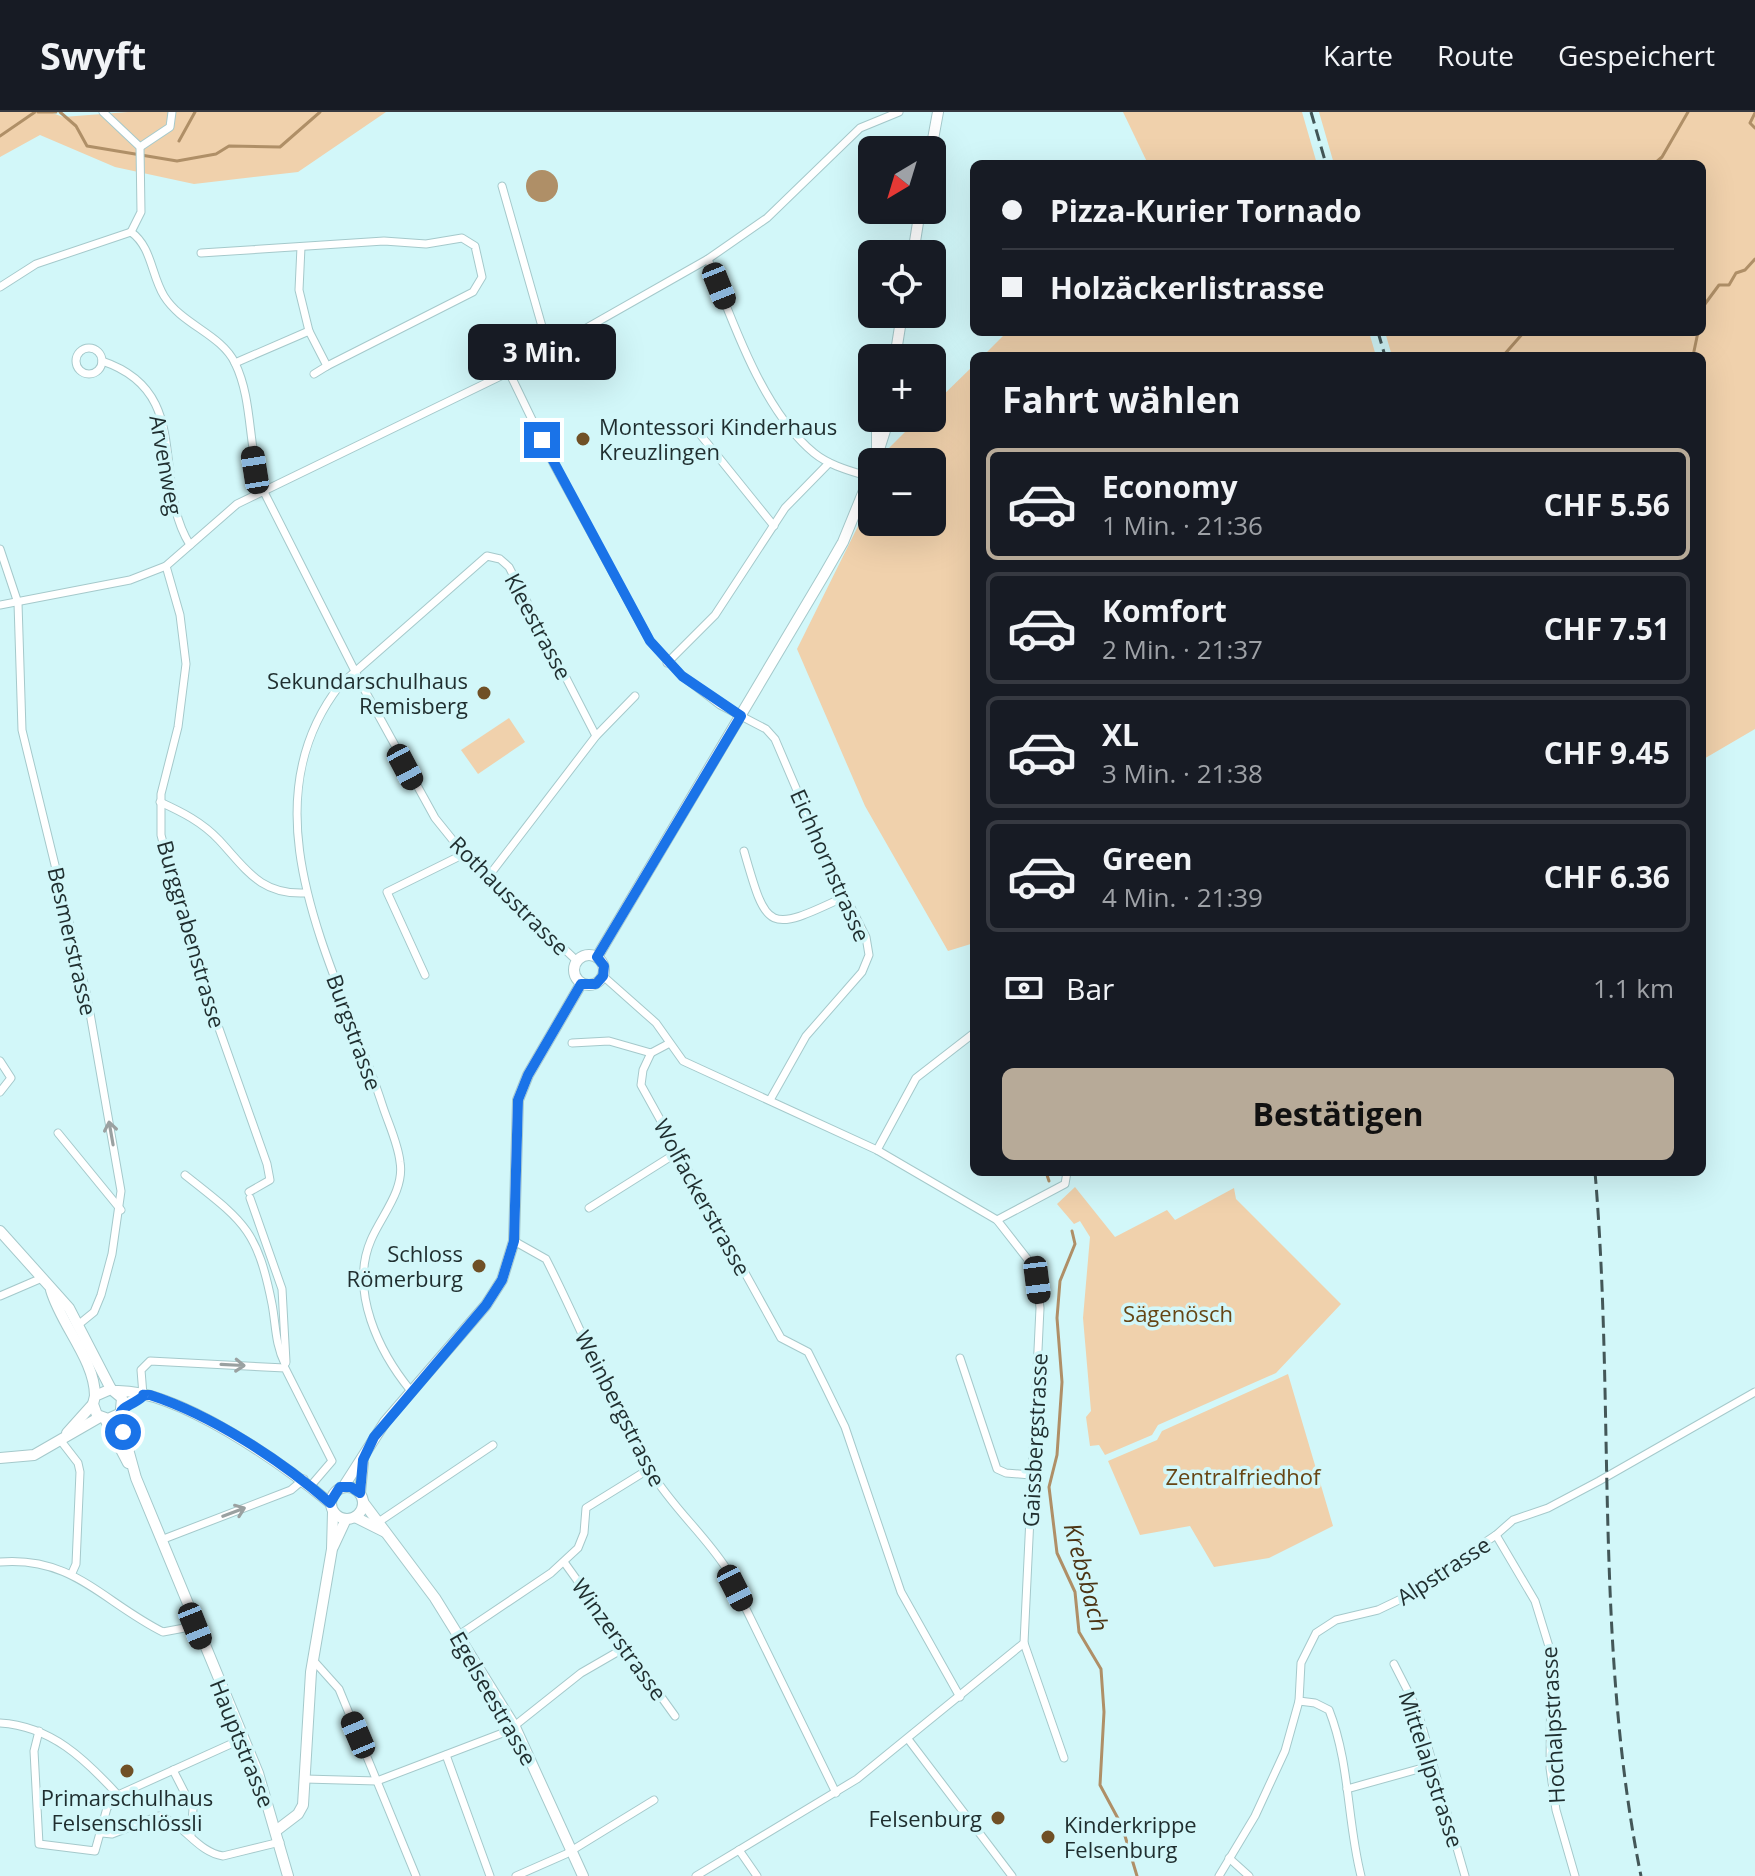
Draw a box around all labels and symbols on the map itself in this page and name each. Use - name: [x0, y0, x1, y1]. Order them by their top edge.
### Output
- north arrow: [858, 136, 946, 224]
- car: [699, 259, 739, 313]
- callout: 3 Min.: [468, 324, 616, 380]
- place label: Montessori Kinderhaus Kreuzlingen: [599, 411, 837, 466]
- street label: Arvenweg: [143, 413, 191, 517]
- route end: [524, 422, 560, 458]
- marker: Montessori Kinderhaus Kreuzlingen: [574, 430, 592, 448]
- car: [239, 444, 271, 496]
- street label: Kleestrasse: [498, 567, 580, 685]
- place label: Sekundarschulhaus Remisberg: [267, 665, 468, 720]
- marker: Sekundarschulhaus Remisberg: [475, 684, 493, 702]
- car: [383, 740, 427, 794]
- street label: Eichhornstrasse: [784, 784, 878, 946]
- street label: Rothausstrasse: [444, 829, 576, 961]
- street label: Burggrabenstrasse: [151, 837, 233, 1031]
- street label: Besmerstrasse: [41, 864, 105, 1018]
- street label: Burgstrasse: [320, 970, 390, 1094]
- street label: Wolfackerstrasse: [647, 1113, 759, 1281]
- one-way arrow: [103, 1121, 118, 1146]
- place label: Schloss Römerburg: [347, 1238, 463, 1293]
- car: [1022, 1255, 1052, 1305]
- marker: Schloss Römerburg: [470, 1257, 488, 1275]
- park label: Sägenösch: [1123, 1298, 1233, 1328]
- street label: Weinbergstrasse: [569, 1325, 673, 1491]
- street label: Gaissbergstrasse: [1014, 1352, 1054, 1528]
- one-way arrow: [219, 1358, 246, 1373]
- route start: [105, 1414, 141, 1450]
- park label: Zentralfriedhof: [1166, 1461, 1322, 1491]
- one-way arrow: [221, 1504, 246, 1518]
- water label: Krebsbach: [1057, 1519, 1117, 1635]
- street label: Alpstrasse: [1390, 1529, 1496, 1611]
- car: [713, 1561, 757, 1615]
- street label: Winzerstrasse: [566, 1572, 674, 1706]
- car: [175, 1599, 215, 1653]
- street label: Egelseestrasse: [443, 1625, 545, 1771]
- street label: Hochalpstrasse: [1533, 1646, 1571, 1804]
- street label: Hauptstrasse: [204, 1674, 282, 1812]
- street label: Mittelalpstrasse: [1393, 1687, 1471, 1851]
- car: [338, 1708, 378, 1762]
- marker: Primarschulhaus Felsenschlössli: [118, 1762, 136, 1780]
- place label: Primarschulhaus Felsenschlössli: [41, 1782, 213, 1837]
- place label: Felsenburg: [869, 1803, 982, 1833]
- marker: Felsenburg: [989, 1809, 1007, 1827]
- place label: Kinderkrippe Felsenburg: [1064, 1809, 1197, 1864]
- marker: Kinderkrippe Felsenburg: [1039, 1828, 1057, 1846]

